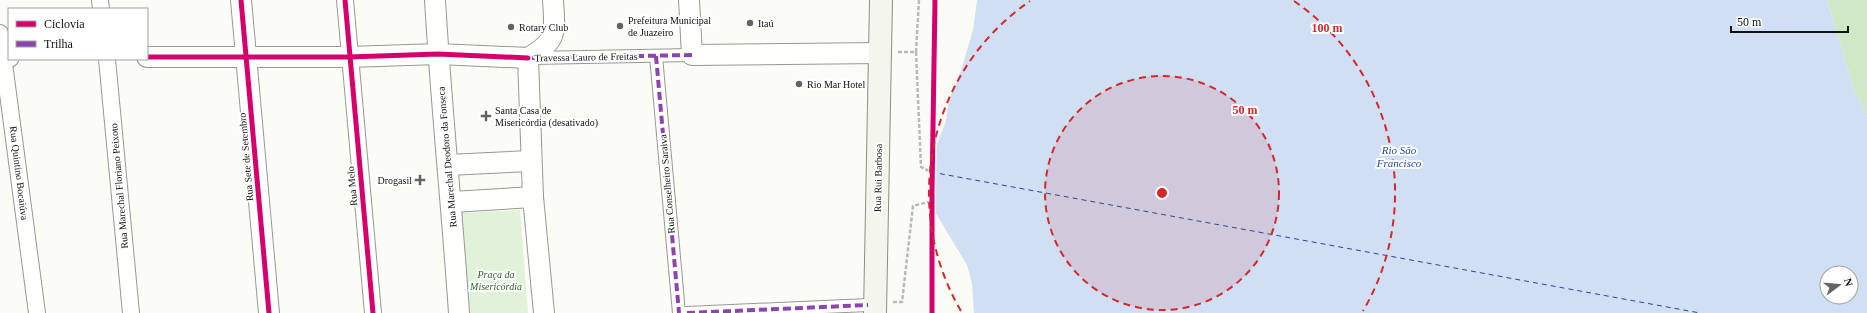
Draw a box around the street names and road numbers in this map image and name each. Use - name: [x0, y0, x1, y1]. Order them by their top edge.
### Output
- street label: Travessa Lauro de Freitas: [534, 51, 638, 63]
- street label: Rua Marechal Deodoro da Fonseca: [435, 86, 459, 228]
- street label: Rua Sete de Setembro: [237, 112, 255, 202]
- street label: Rua Marechal Floriano Peixoto: [108, 123, 130, 249]
- street label: Rua Quintino Bocaiúva: [8, 125, 30, 221]
- street label: Rua Conselheiro Saraiva: [657, 133, 677, 234]
- street label: Rua Rui Barbosa: [872, 143, 884, 212]
- street label: Rua Melo: [345, 166, 359, 206]

